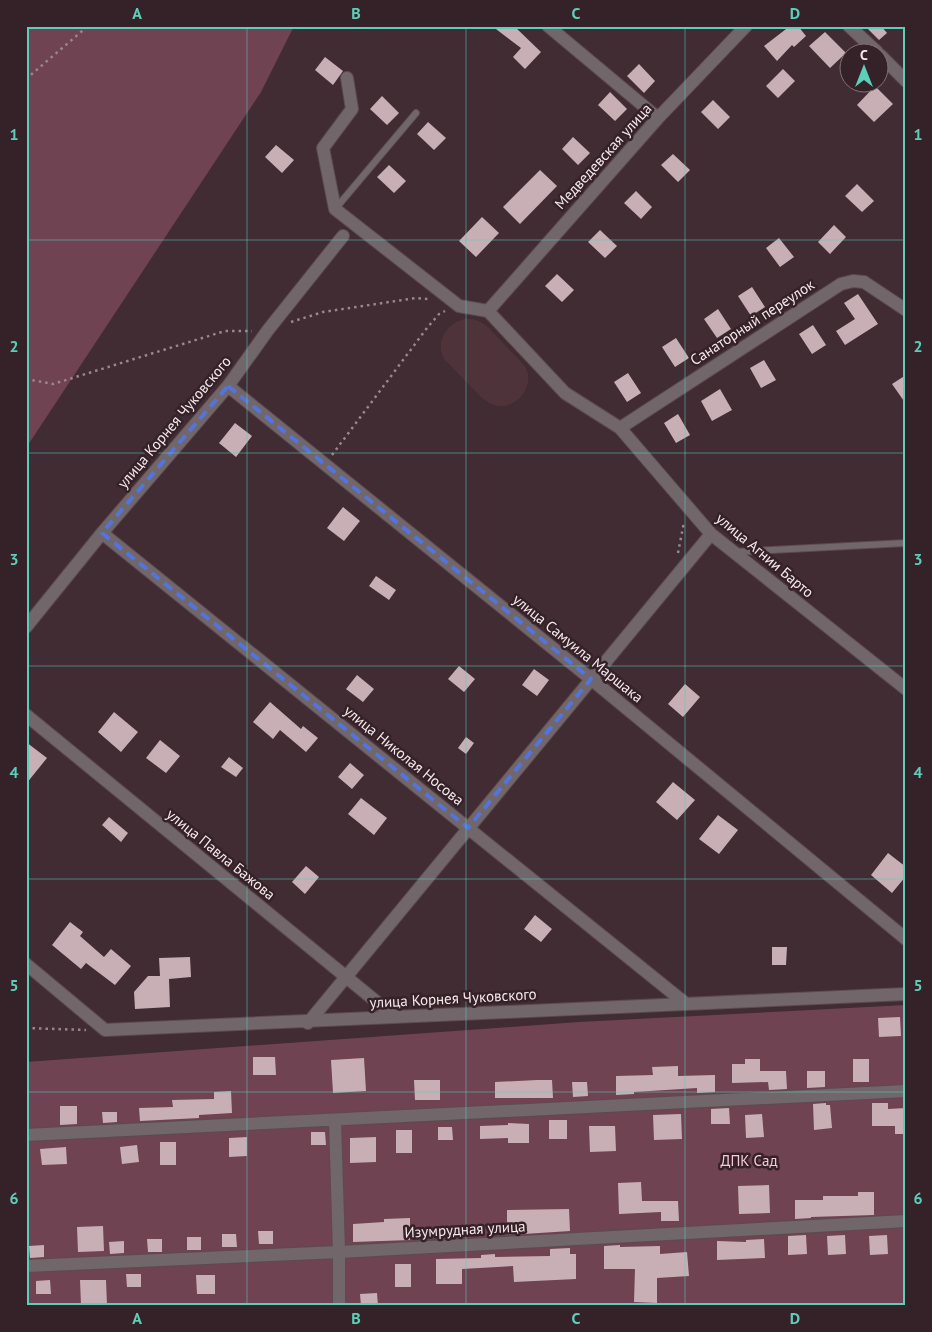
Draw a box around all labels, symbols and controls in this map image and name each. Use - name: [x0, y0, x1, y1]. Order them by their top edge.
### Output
- text: A: [132, 3, 142, 23]
- text: B: [351, 3, 361, 23]
- text: C: [572, 3, 581, 23]
- text: D: [790, 3, 800, 23]
- north arrow: [840, 42, 890, 92]
- text: С: [860, 46, 868, 64]
- street label: Медведевская улица: [550, 99, 656, 213]
- text: 1: [9, 124, 19, 144]
- text: 1: [913, 124, 923, 144]
- street label: Санаторный переулок: [686, 274, 818, 369]
- text: 2: [9, 336, 19, 356]
- text: 2: [913, 336, 923, 356]
- street label: улица Корнея Чуковского: [113, 352, 235, 492]
- street label: улица Агнии Барто: [712, 509, 818, 601]
- text: 3: [9, 549, 19, 569]
- text: 3: [913, 549, 923, 569]
- street label: улица Самуила Маршака: [509, 589, 647, 707]
- street label: улица Николая Носова: [340, 701, 468, 809]
- text: 4: [9, 762, 19, 782]
- text: 4: [913, 762, 923, 782]
- street label: улица Павла Бажова: [163, 804, 279, 904]
- text: 5: [9, 975, 19, 995]
- text: 5: [913, 975, 923, 995]
- street label: улица Корнея Чуковского: [369, 984, 537, 1012]
- park label: ДПК Сад: [720, 1151, 778, 1170]
- text: 6: [9, 1188, 19, 1208]
- text: 6: [913, 1188, 923, 1208]
- street label: Изумрудная улица: [404, 1216, 526, 1242]
- text: A: [132, 1308, 142, 1328]
- text: B: [351, 1308, 361, 1328]
- text: C: [572, 1308, 581, 1328]
- text: D: [790, 1308, 800, 1328]

